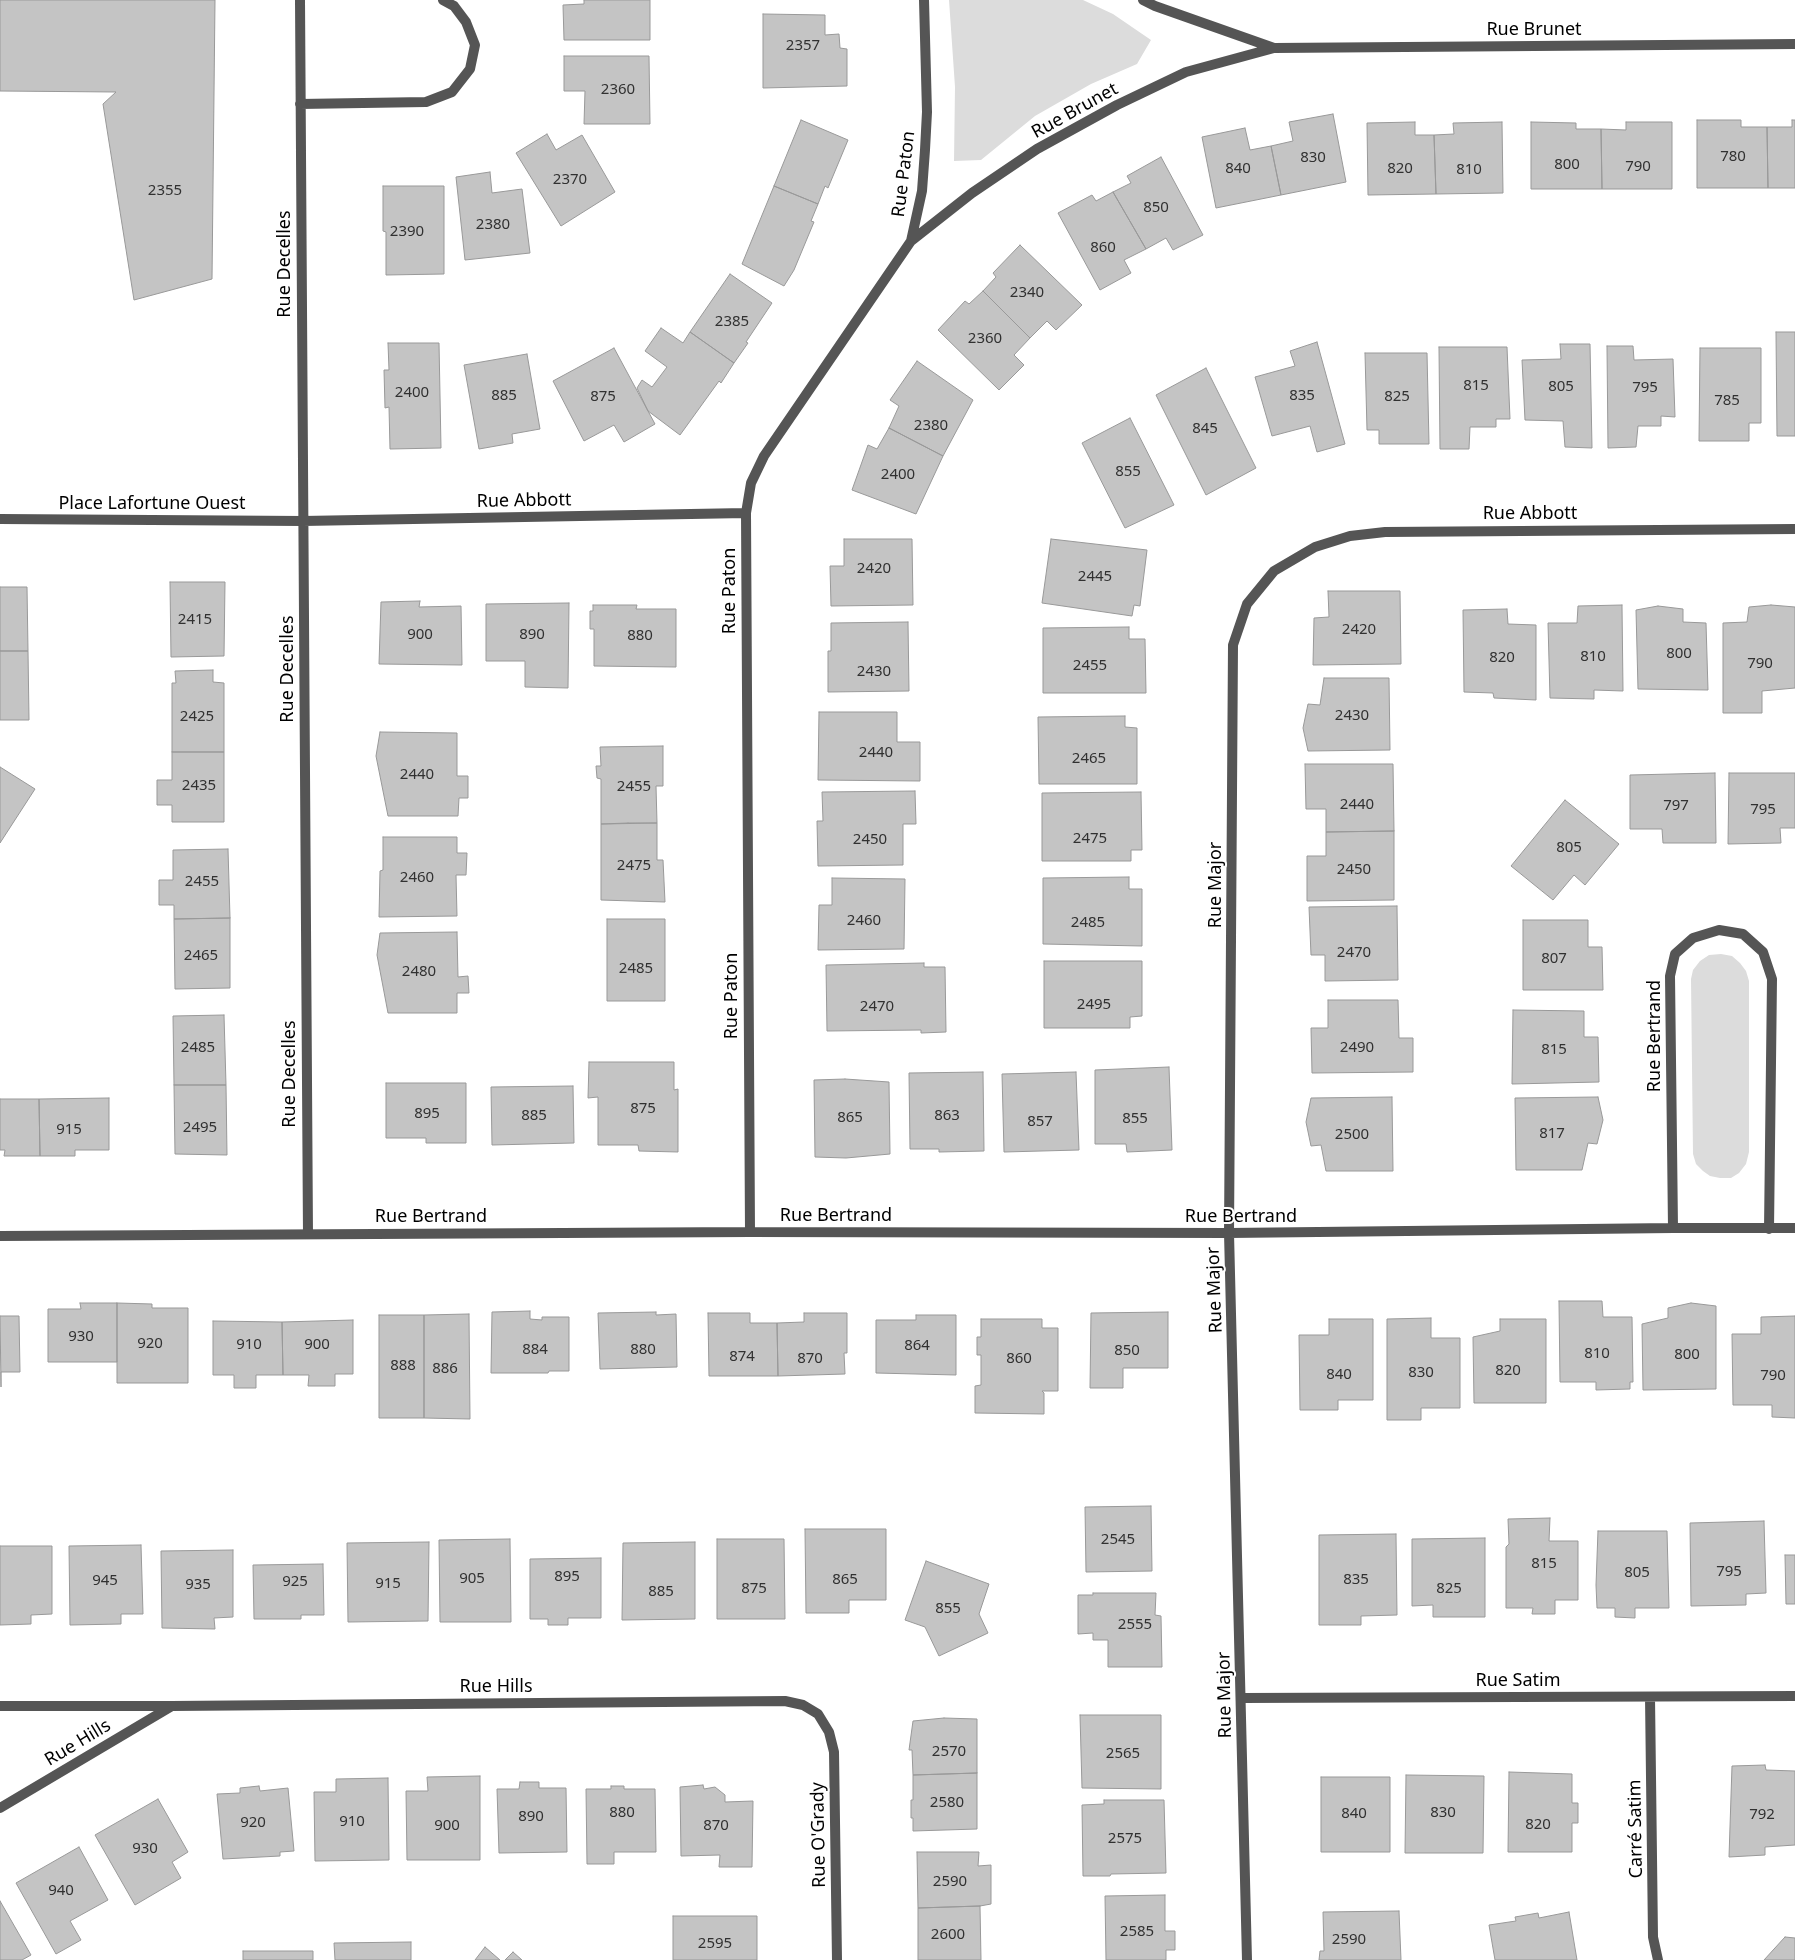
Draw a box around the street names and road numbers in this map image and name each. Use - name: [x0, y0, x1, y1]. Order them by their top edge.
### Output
- street label: Rue Brunet: [1486, 19, 1582, 41]
- street label: Rue Brunet: [1028, 78, 1122, 144]
- street label: Rue Paton: [888, 130, 920, 218]
- street label: Rue Decelles: [274, 210, 296, 318]
- street label: Rue Abbott: [476, 489, 572, 513]
- street label: Place Lafortune Ouest: [58, 493, 246, 515]
- street label: Rue Abbott: [1483, 503, 1577, 525]
- street label: Rue Paton: [719, 548, 741, 634]
- street label: Rue Decelles: [277, 615, 299, 723]
- street label: Rue Major: [1205, 842, 1227, 928]
- street label: Rue Paton: [721, 953, 743, 1039]
- street label: Rue Bertrand: [1644, 980, 1666, 1092]
- street label: Rue Decelles: [279, 1020, 301, 1128]
- street label: Rue Bertrand: [780, 1205, 892, 1227]
- street label: Rue Bertrand: [375, 1206, 487, 1228]
- street label: Rue Bertrand: [1185, 1206, 1297, 1228]
- street label: Rue Major: [1203, 1246, 1227, 1334]
- street label: Rue Major: [1213, 1652, 1237, 1738]
- street label: Rue Satim: [1475, 1670, 1561, 1692]
- street label: Rue Hills: [459, 1676, 533, 1698]
- street label: Rue Hills: [41, 1715, 115, 1771]
- street label: Carré Satim: [1624, 1779, 1648, 1879]
- street label: Rue O'Grady: [807, 1782, 831, 1888]

